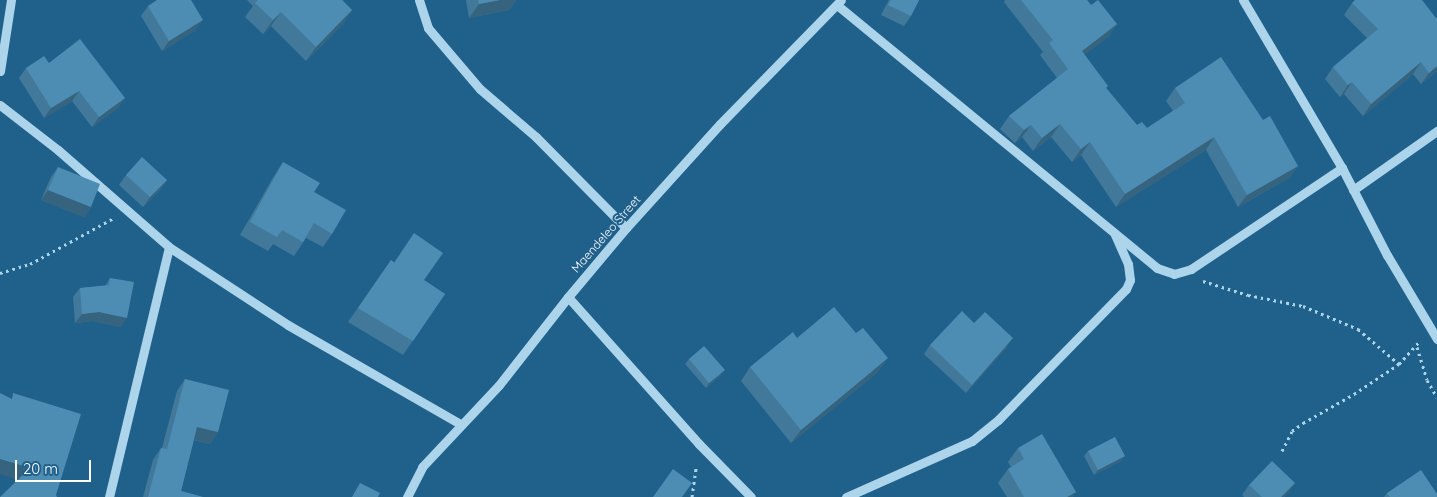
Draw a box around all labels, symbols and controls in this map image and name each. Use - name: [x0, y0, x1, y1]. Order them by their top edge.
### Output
- street label: Maendeleo Street: [569, 192, 643, 276]
- scale bar: [18, 450, 94, 482]
- text: 20 m: [23, 459, 58, 478]

